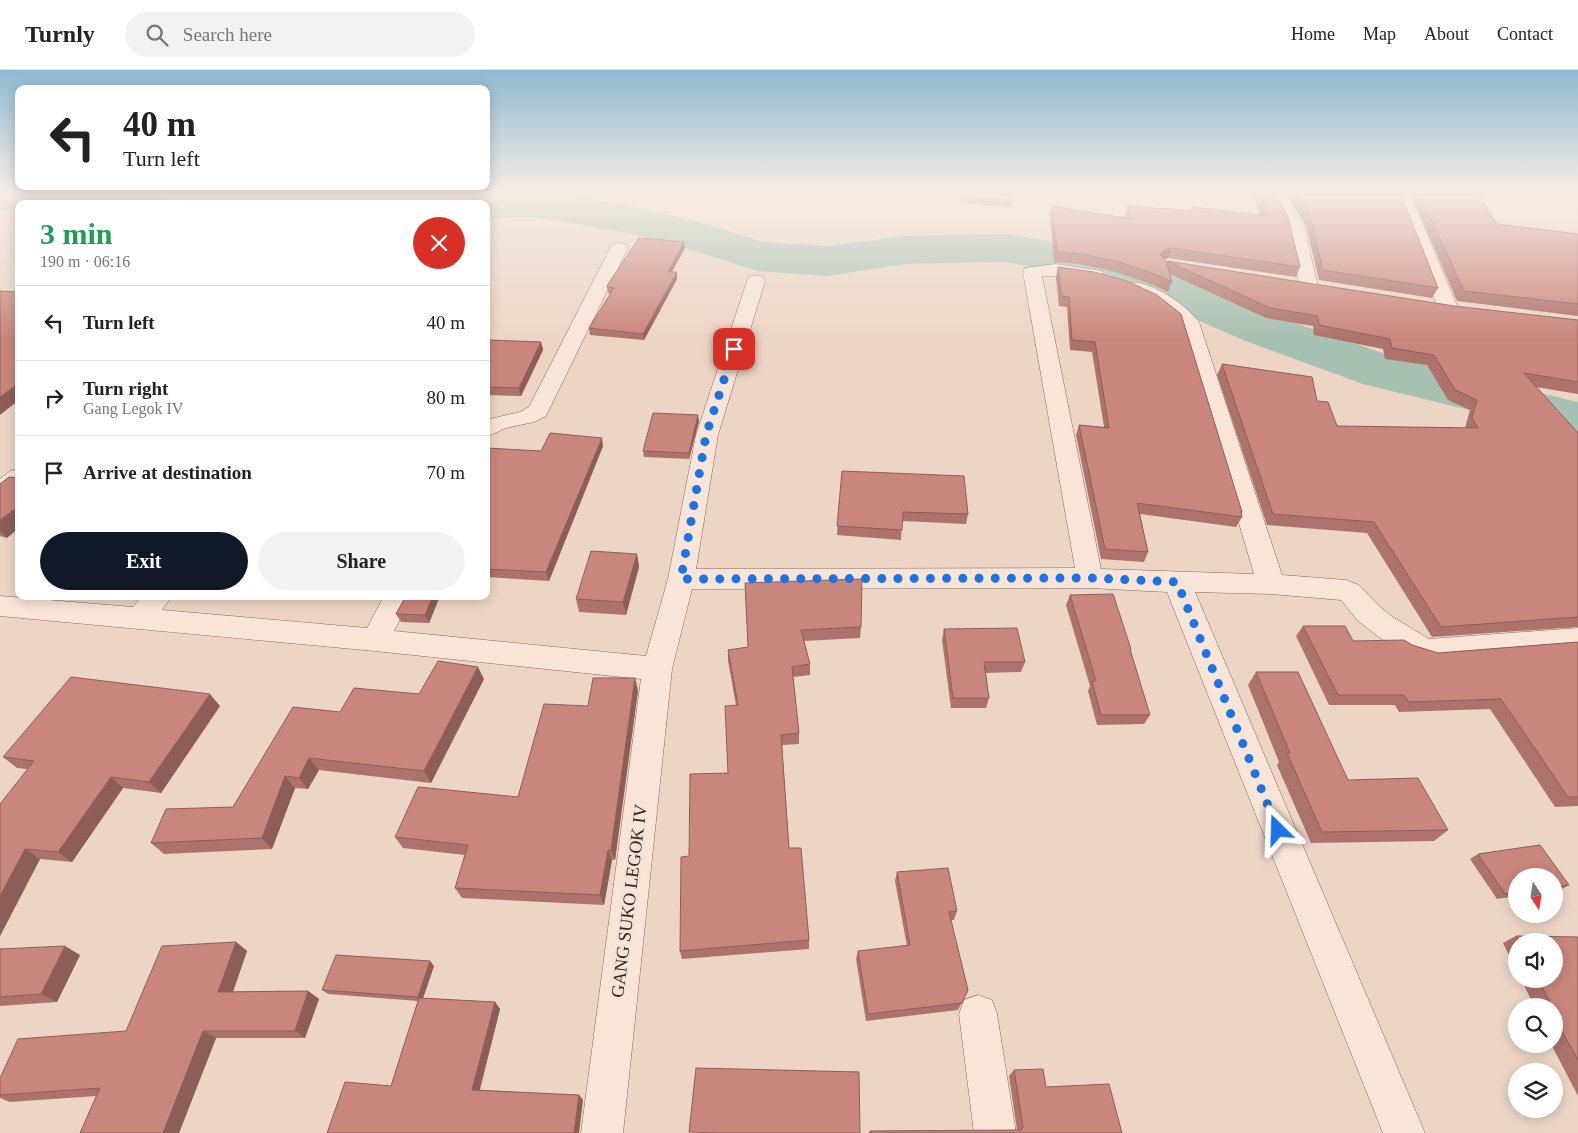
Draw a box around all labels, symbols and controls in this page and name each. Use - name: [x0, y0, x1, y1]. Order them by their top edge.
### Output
- search box: [125, 12, 475, 57]
- text: Turnly: [25, 21, 95, 47]
- icon: search: [143, 21, 171, 49]
- text: Search here: [183, 24, 272, 45]
- text: Home: [1291, 24, 1335, 44]
- text: Map: [1363, 24, 1396, 44]
- text: About: [1424, 24, 1469, 44]
- text: Contact: [1497, 24, 1553, 44]
- icon: left: [40, 105, 105, 170]
- text: 40 m: [123, 105, 196, 144]
- text: Turn left: [123, 146, 200, 171]
- text: 3 min: [40, 217, 113, 250]
- button: close: [413, 217, 465, 269]
- text: 190 m · 06:16: [40, 253, 130, 270]
- icon: left: [40, 309, 68, 337]
- text: Turn left: [83, 312, 155, 333]
- text: 40 m: [426, 312, 465, 333]
- pin: [713, 328, 755, 370]
- icon: arrive: [720, 335, 748, 363]
- text: Turn right: [83, 378, 168, 399]
- icon: right: [40, 384, 68, 412]
- text: 80 m: [426, 387, 465, 408]
- text: Gang Legok IV: [83, 400, 183, 417]
- icon: arrive: [40, 459, 68, 487]
- text: Arrive at destination: [83, 462, 252, 483]
- text: 70 m: [426, 462, 465, 483]
- button: Exit: [40, 532, 248, 590]
- button: Share: [258, 532, 465, 590]
- street label: GANG SUKO LEGOK IV: [607, 803, 651, 999]
- position arrow: [1251, 803, 1303, 855]
- north arrow: [1508, 868, 1562, 922]
- map controls: [1508, 868, 1563, 1118]
- button: sound: [1508, 933, 1563, 988]
- button: search: [1508, 998, 1563, 1053]
- button: layers: [1508, 1063, 1563, 1118]

